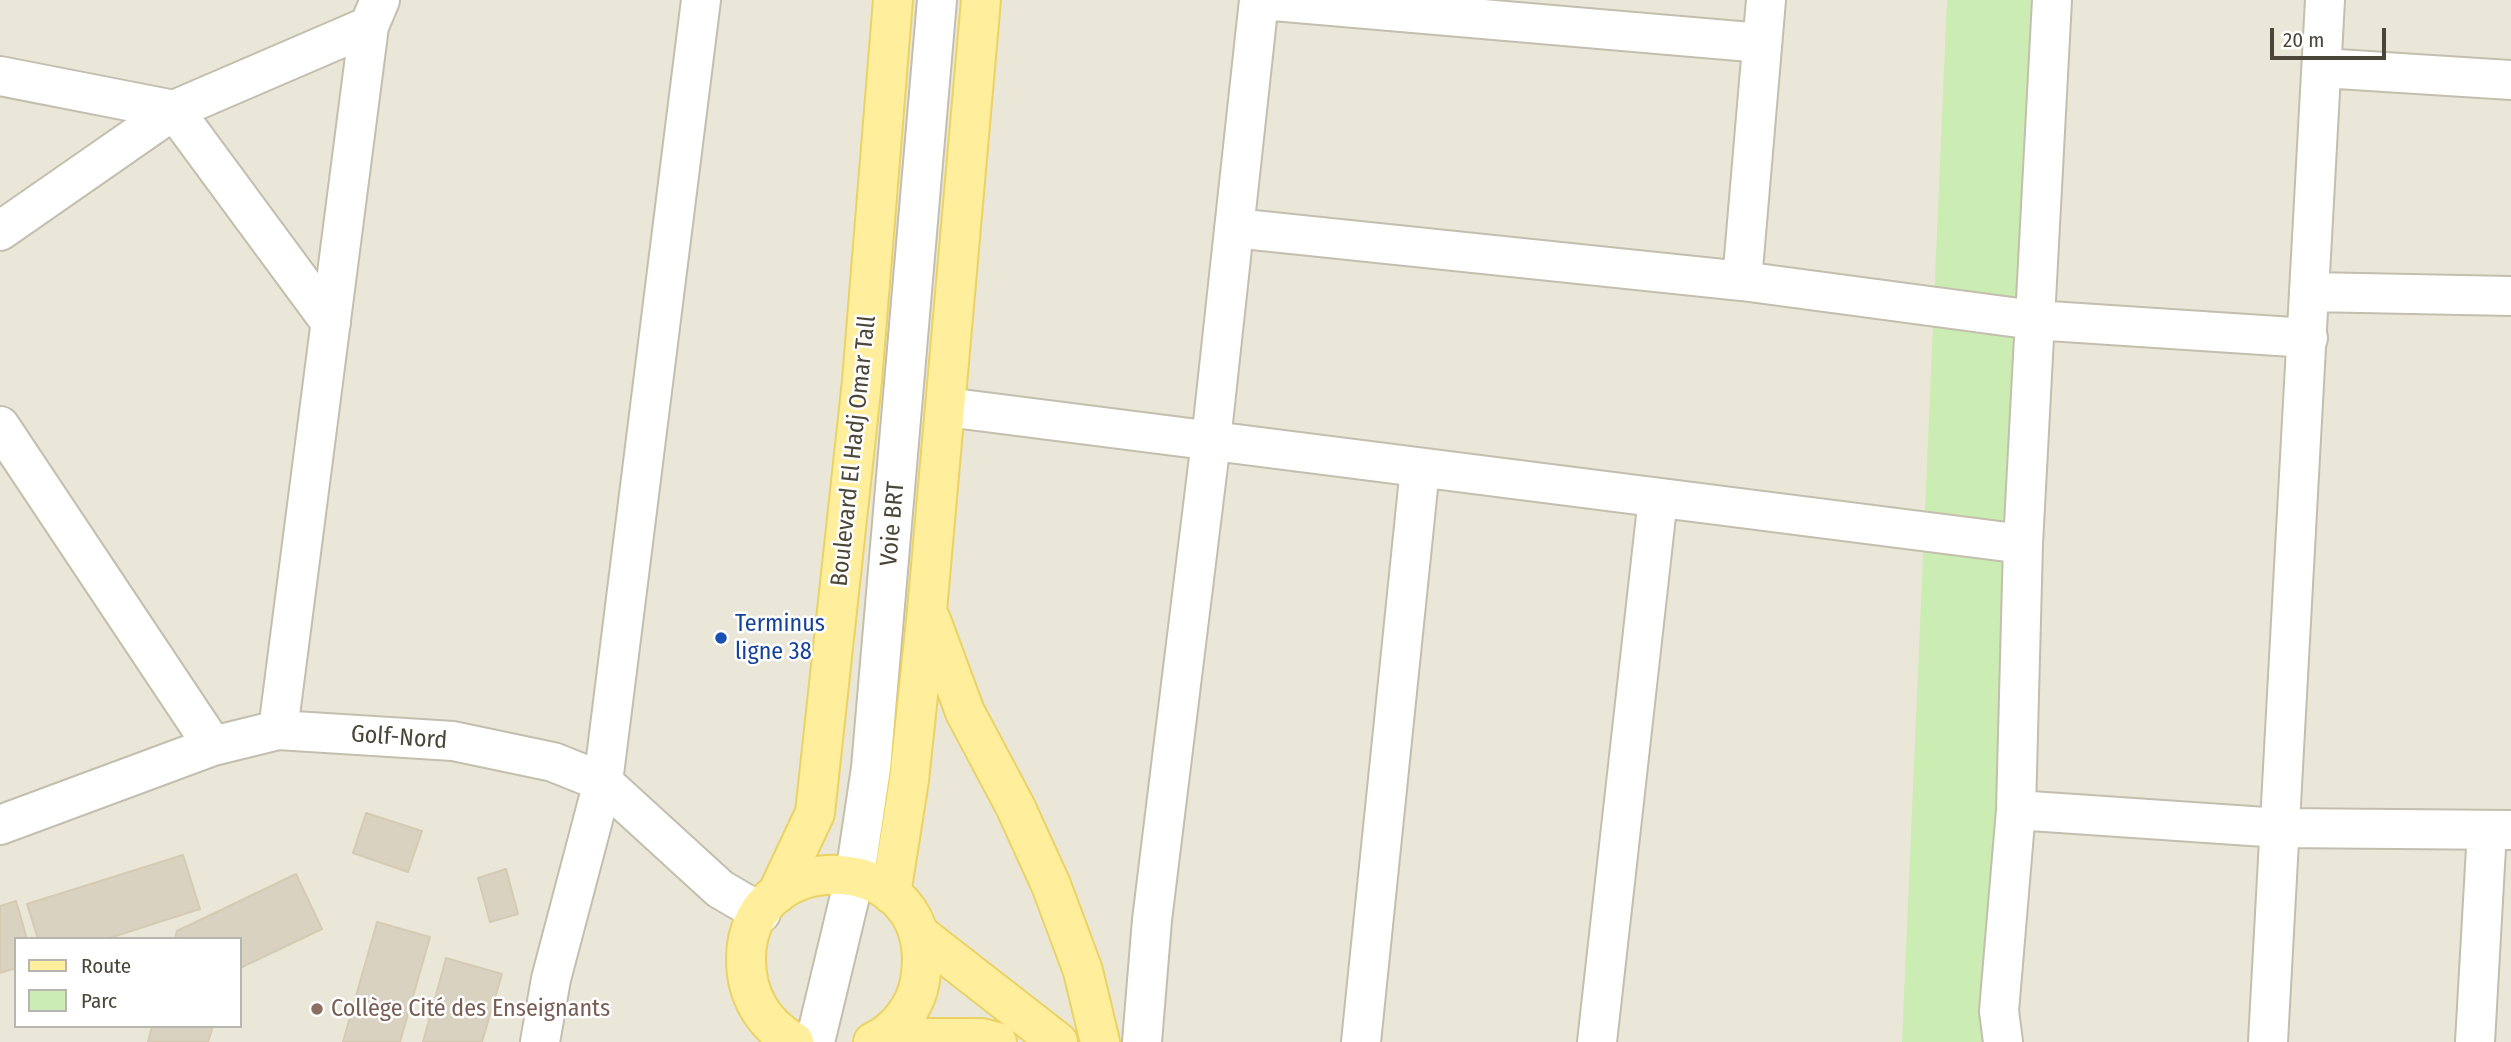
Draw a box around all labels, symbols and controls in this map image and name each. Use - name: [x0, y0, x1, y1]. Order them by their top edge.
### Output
- scale bar: [2273, 14, 2388, 58]
- text: 20 m: [2283, 27, 2324, 53]
- street label: Boulevard El Hadj Omar Tall: [825, 314, 883, 588]
- street label: Voie BRT: [875, 481, 911, 567]
- place label: Terminus ligne 38: [735, 610, 825, 666]
- marker: Terminus ligne 38: [713, 630, 729, 646]
- street label: Golf-Nord: [350, 720, 448, 756]
- legend: [14, 937, 242, 1028]
- text: Route: [81, 953, 131, 979]
- text: Parc: [81, 988, 117, 1014]
- place label: Collège Cité des Enseignants: [331, 995, 610, 1023]
- marker: Collège Cité des Enseignants: [309, 1001, 325, 1017]

